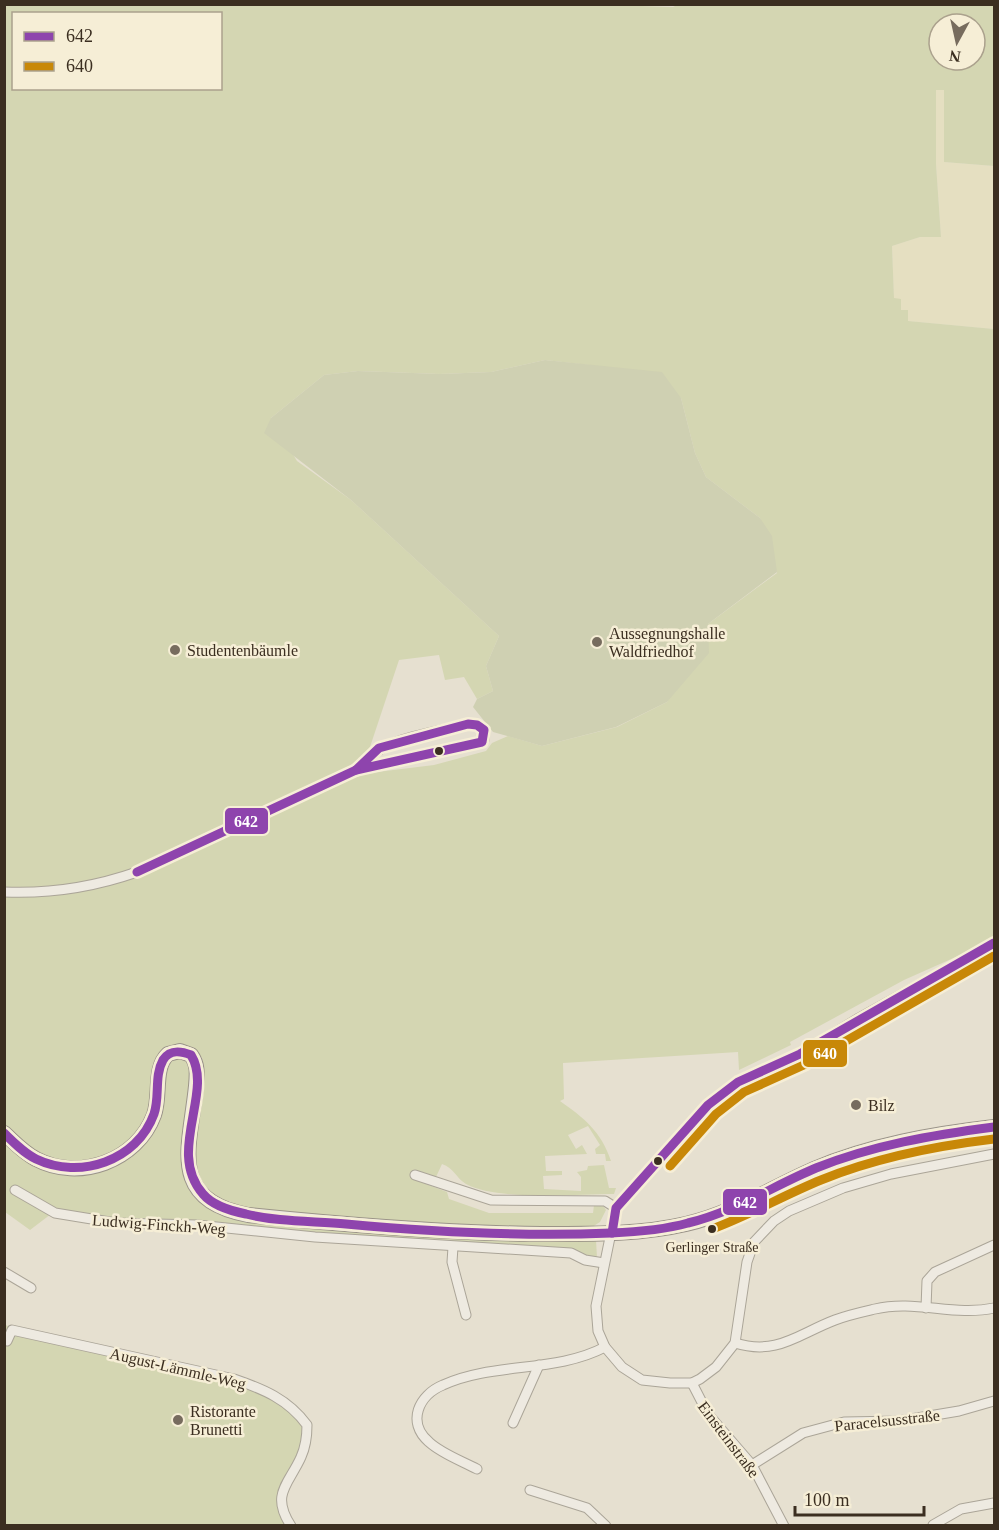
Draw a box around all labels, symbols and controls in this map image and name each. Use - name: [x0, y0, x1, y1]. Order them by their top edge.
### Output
- legend: [12, 12, 222, 90]
- north arrow: [927, 12, 987, 72]
- text: 642: [66, 26, 93, 46]
- text: N: [948, 47, 962, 66]
- text: 640: [66, 56, 93, 76]
- place label: Aussegnungshalle Waldfriedhof: [609, 625, 725, 660]
- marker: Aussegnungshalle Waldfriedhof: [590, 635, 604, 649]
- place label: Studentenbäumle: [187, 642, 298, 659]
- marker: Studentenbäumle: [168, 643, 182, 657]
- unlabelled marker: [433, 745, 445, 757]
- line badge: 642: [224, 807, 269, 835]
- text: 642: [234, 813, 258, 830]
- line badge: 640: [802, 1039, 848, 1068]
- text: 640: [813, 1045, 837, 1062]
- place label: Bilz: [868, 1097, 895, 1114]
- marker: Bilz: [849, 1098, 863, 1112]
- unlabelled marker: [652, 1155, 664, 1167]
- line badge: 642: [722, 1188, 768, 1216]
- text: 642: [733, 1194, 757, 1211]
- street label: Ludwig-Finckh-Weg: [92, 1211, 226, 1239]
- marker: Gerlinger Straße: [706, 1223, 718, 1235]
- place label: Gerlinger Straße: [666, 1240, 758, 1255]
- street label: August-Lämmle-Weg: [108, 1345, 248, 1393]
- street label: Einsteinstraße: [695, 1398, 763, 1481]
- place label: Ristorante Brunetti: [190, 1403, 256, 1438]
- street label: Paracelsusstraße: [834, 1407, 941, 1434]
- marker: Ristorante Brunetti: [171, 1413, 185, 1427]
- scale bar: [795, 1479, 924, 1517]
- text: 100 m: [804, 1490, 850, 1510]

